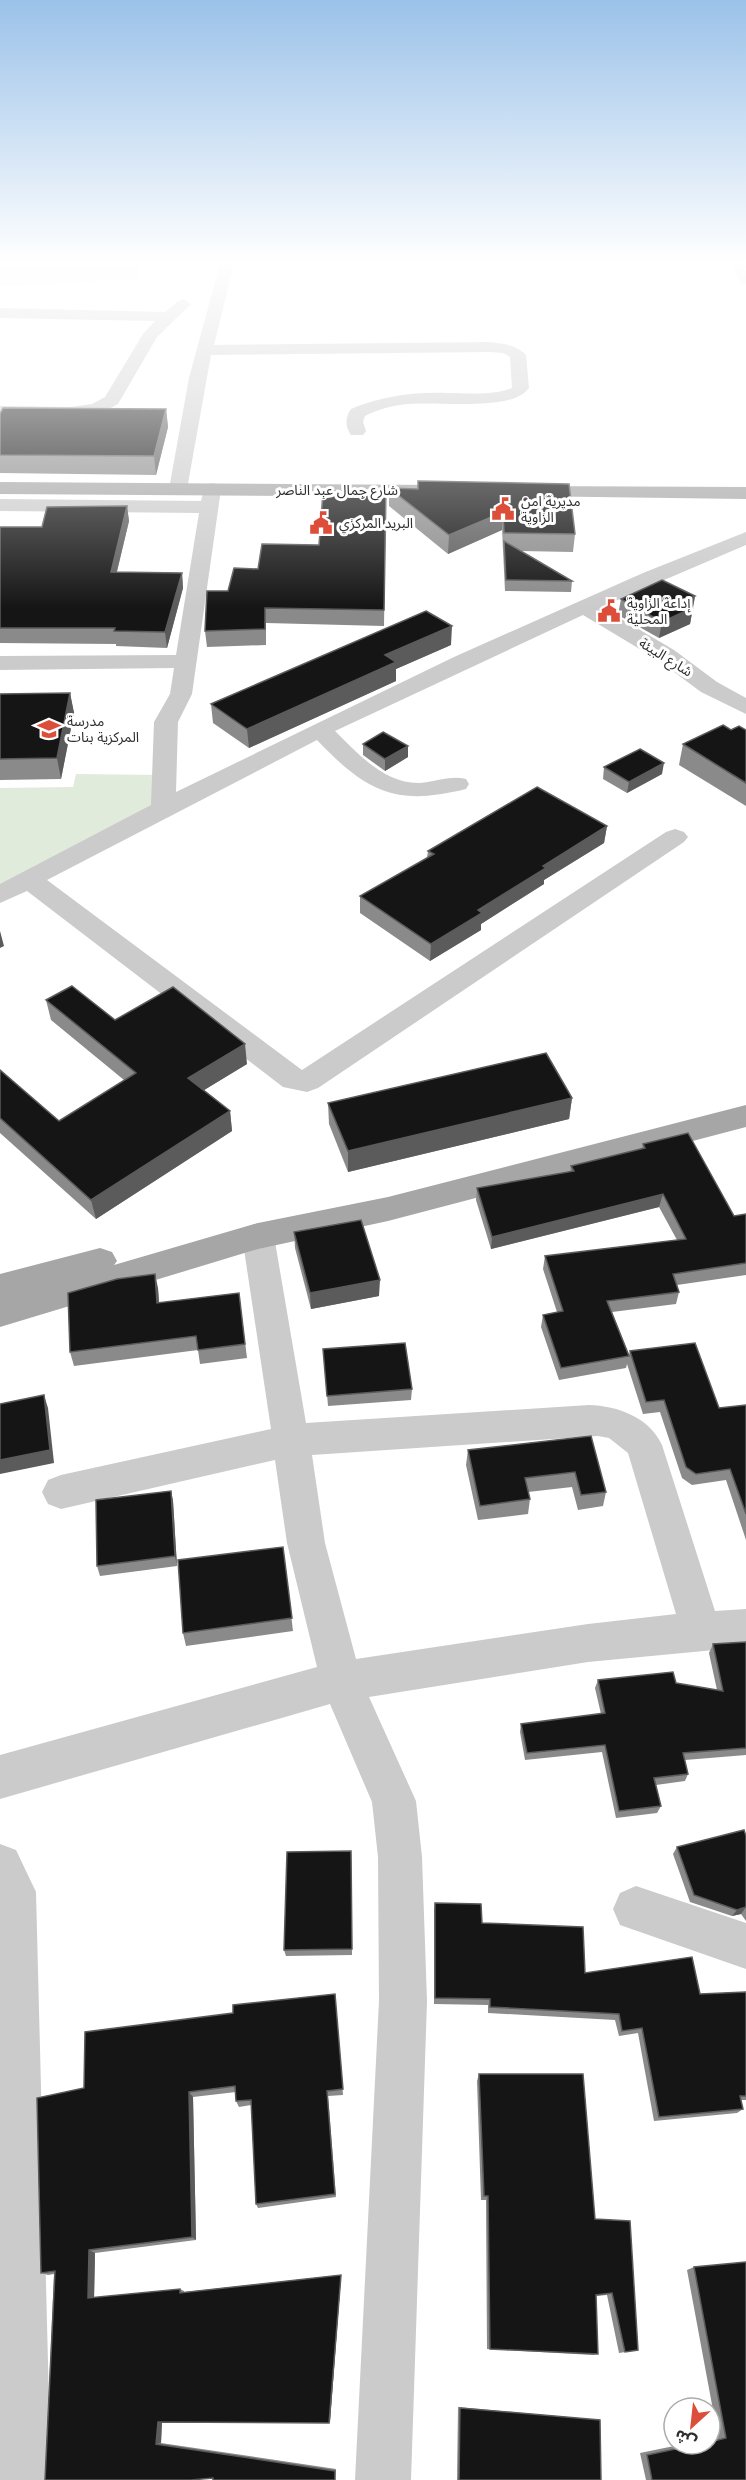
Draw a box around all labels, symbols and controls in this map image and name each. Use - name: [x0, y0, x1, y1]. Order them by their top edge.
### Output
- street label: شارع جمال عبد الناصر: [275, 481, 398, 501]
- place label: مديرية امن الزاوية: [521, 492, 581, 526]
- public building icon: مديرية امن الزاوية: [490, 496, 516, 522]
- public building icon: البريد المركزي: [308, 510, 334, 536]
- place label: البريد المركزي: [339, 514, 413, 534]
- place label: إداعة الزاوية المحلية: [627, 594, 692, 628]
- public building icon: إداعة الزاوية المحلية: [596, 598, 622, 624]
- street label: شارع البيئة: [635, 634, 696, 682]
- place label: مدرسة المركزية بنات: [67, 712, 139, 746]
- school or university icon: مدرسة المركزية بنات: [36, 716, 62, 742]
- north arrow: [662, 2396, 722, 2456]
- text: ش: [671, 2425, 699, 2453]

